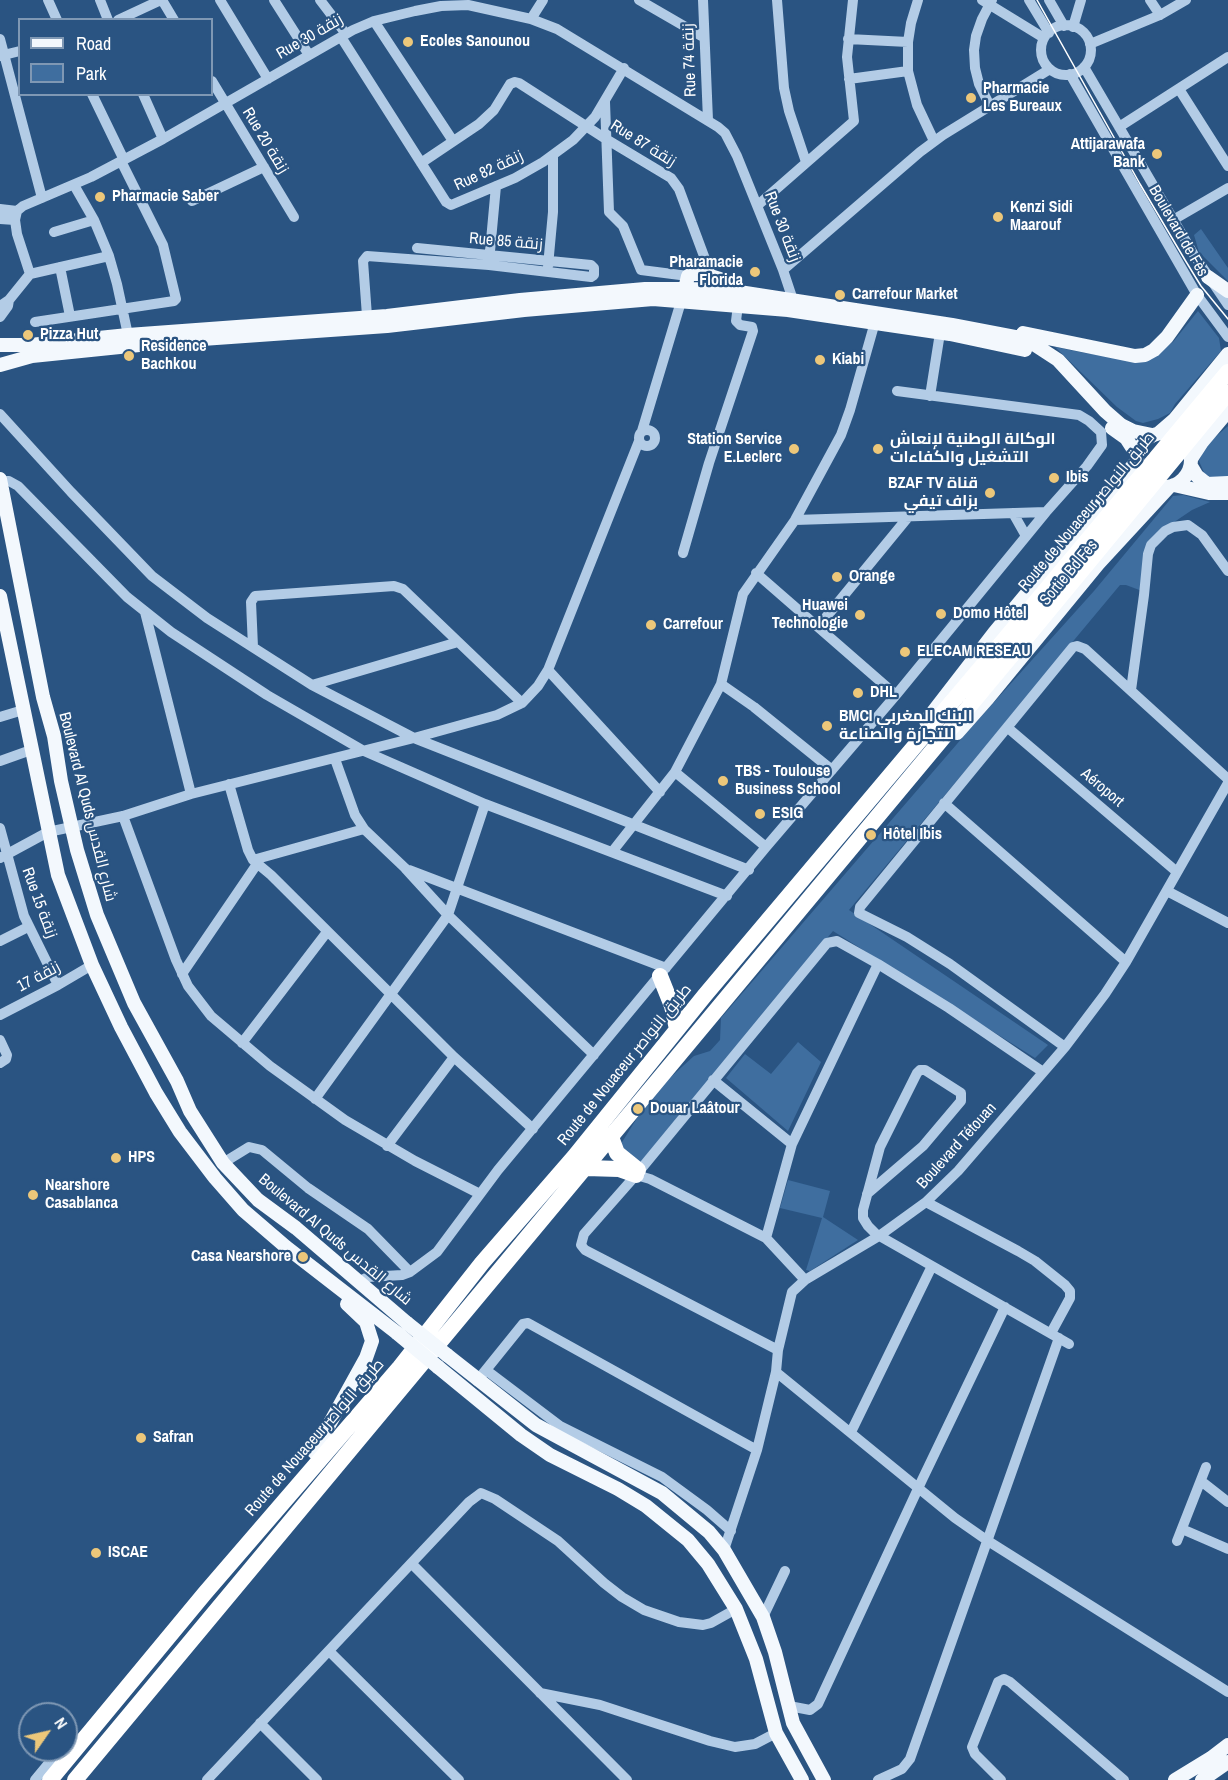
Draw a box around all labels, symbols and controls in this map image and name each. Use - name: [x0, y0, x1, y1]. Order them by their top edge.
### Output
- street label: Rue 30 زنقة: [273, 10, 347, 64]
- legend: [18, 18, 213, 96]
- street label: Rue 74 زنقة: [679, 23, 701, 97]
- text: Road: [76, 31, 111, 56]
- place label: Ecoles Sanounou: [420, 32, 530, 52]
- marker: Ecoles Sanounou: [401, 35, 415, 49]
- text: Park: [76, 61, 106, 86]
- place label: Pharmacie Les Bureaux: [983, 79, 1062, 117]
- marker: Pharmacie Les Bureaux: [964, 91, 978, 105]
- street label: Rue 20 زنقة: [238, 104, 292, 178]
- street label: Rue 87 زنقة: [607, 116, 679, 172]
- place label: Attijarawafa Bank: [1071, 135, 1145, 173]
- street label: Rue 82 زنقة: [451, 147, 527, 195]
- marker: Attijarawafa Bank: [1150, 147, 1164, 161]
- street label: Boulevard de Fès: [1144, 182, 1212, 280]
- place label: Pharmacie Saber: [112, 187, 218, 207]
- street label: Rue 30 زنقة: [760, 189, 804, 265]
- marker: Pharmacie Saber: [93, 190, 107, 204]
- place label: Kenzi Sidi Maarouf: [1010, 198, 1073, 236]
- marker: Kenzi Sidi Maarouf: [991, 210, 1005, 224]
- street label: Rue 85 زنقة: [468, 229, 544, 255]
- place label: Pharamacie Florida: [669, 253, 743, 291]
- marker: Pharamacie Florida: [748, 265, 762, 279]
- place label: Carrefour Market: [852, 285, 958, 305]
- marker: Carrefour Market: [833, 288, 847, 302]
- place label: Pizza Hut: [40, 325, 98, 345]
- marker: Pizza Hut: [21, 328, 35, 342]
- place label: Residence Bachkou: [141, 337, 207, 375]
- marker: Residence Bachkou: [122, 349, 136, 363]
- place label: Kiabi: [832, 350, 864, 370]
- marker: Kiabi: [813, 353, 827, 367]
- street label: Route de Nouaceur طريق النواصر: [1015, 428, 1159, 596]
- place label: Station Service E.Leclerc: [687, 430, 782, 468]
- place label: الوكالة الوطنية لإنعاش التشغيل والكفاءات: [890, 430, 1056, 468]
- marker: Station Service E.Leclerc: [787, 442, 801, 456]
- marker: الوكالة الوطنية لإنعاش التشغيل والكفاءات: [871, 442, 885, 456]
- place label: Ibis: [1066, 468, 1089, 488]
- marker: Ibis: [1047, 471, 1061, 485]
- place label: BZAF TV قناة بزاف تيفي: [888, 474, 978, 512]
- marker: BZAF TV قناة بزاف تيفي: [983, 486, 997, 500]
- street label: Sortie Bd Fès: [1036, 536, 1102, 610]
- place label: Orange: [849, 567, 895, 587]
- marker: Orange: [830, 570, 844, 584]
- place label: Huawei Technologie: [772, 596, 848, 634]
- place label: Domo Hôtel: [953, 604, 1027, 624]
- marker: Domo Hôtel: [934, 607, 948, 621]
- marker: Huawei Technologie: [853, 608, 867, 622]
- place label: Carrefour: [663, 615, 723, 635]
- marker: Carrefour: [644, 618, 658, 632]
- place label: ELECAM RESEAU: [917, 642, 1031, 662]
- marker: ELECAM RESEAU: [898, 645, 912, 659]
- place label: DHL: [870, 683, 897, 703]
- marker: DHL: [851, 686, 865, 700]
- place label: BMCI البنك المغربي للتجارة والصناعة: [839, 707, 973, 745]
- street label: Boulevard Al Quds شارع القدس: [54, 710, 120, 904]
- marker: BMCI البنك المغربي للتجارة والصناعة: [820, 719, 834, 733]
- place label: TBS - Toulouse Business School: [735, 762, 841, 800]
- street label: Aéroport: [1077, 764, 1127, 812]
- marker: TBS - Toulouse Business School: [716, 774, 730, 788]
- place label: ESIG: [772, 804, 803, 824]
- marker: ESIG: [753, 807, 767, 821]
- place label: Hôtel Ibis: [883, 825, 942, 845]
- marker: Hôtel Ibis: [864, 828, 878, 842]
- street label: Rue 15 زنقة: [17, 865, 61, 941]
- street label: زنقة 17: [14, 958, 64, 996]
- street label: Route de Nouaceur طريق النواصر: [554, 980, 696, 1150]
- place label: Douar Laâtour: [650, 1099, 740, 1119]
- street label: Boulevard Tétouan: [913, 1099, 1001, 1193]
- marker: Douar Laâtour: [631, 1102, 645, 1116]
- place label: HPS: [128, 1148, 155, 1168]
- marker: HPS: [109, 1151, 123, 1165]
- street label: Boulevard Al Quds شارع القدس: [254, 1170, 416, 1310]
- place label: Nearshore Casablanca: [45, 1176, 118, 1214]
- marker: Nearshore Casablanca: [26, 1188, 40, 1202]
- place label: Casa Nearshore: [191, 1247, 291, 1267]
- marker: Casa Nearshore: [296, 1250, 310, 1264]
- street label: Route de Nouaceur طريق النواصر: [242, 1355, 388, 1521]
- place label: Safran: [153, 1428, 194, 1448]
- marker: Safran: [134, 1431, 148, 1445]
- place label: ISCAE: [108, 1543, 148, 1563]
- marker: ISCAE: [89, 1546, 103, 1560]
- north arrow: [18, 1702, 78, 1762]
- text: N: [49, 1713, 73, 1733]

